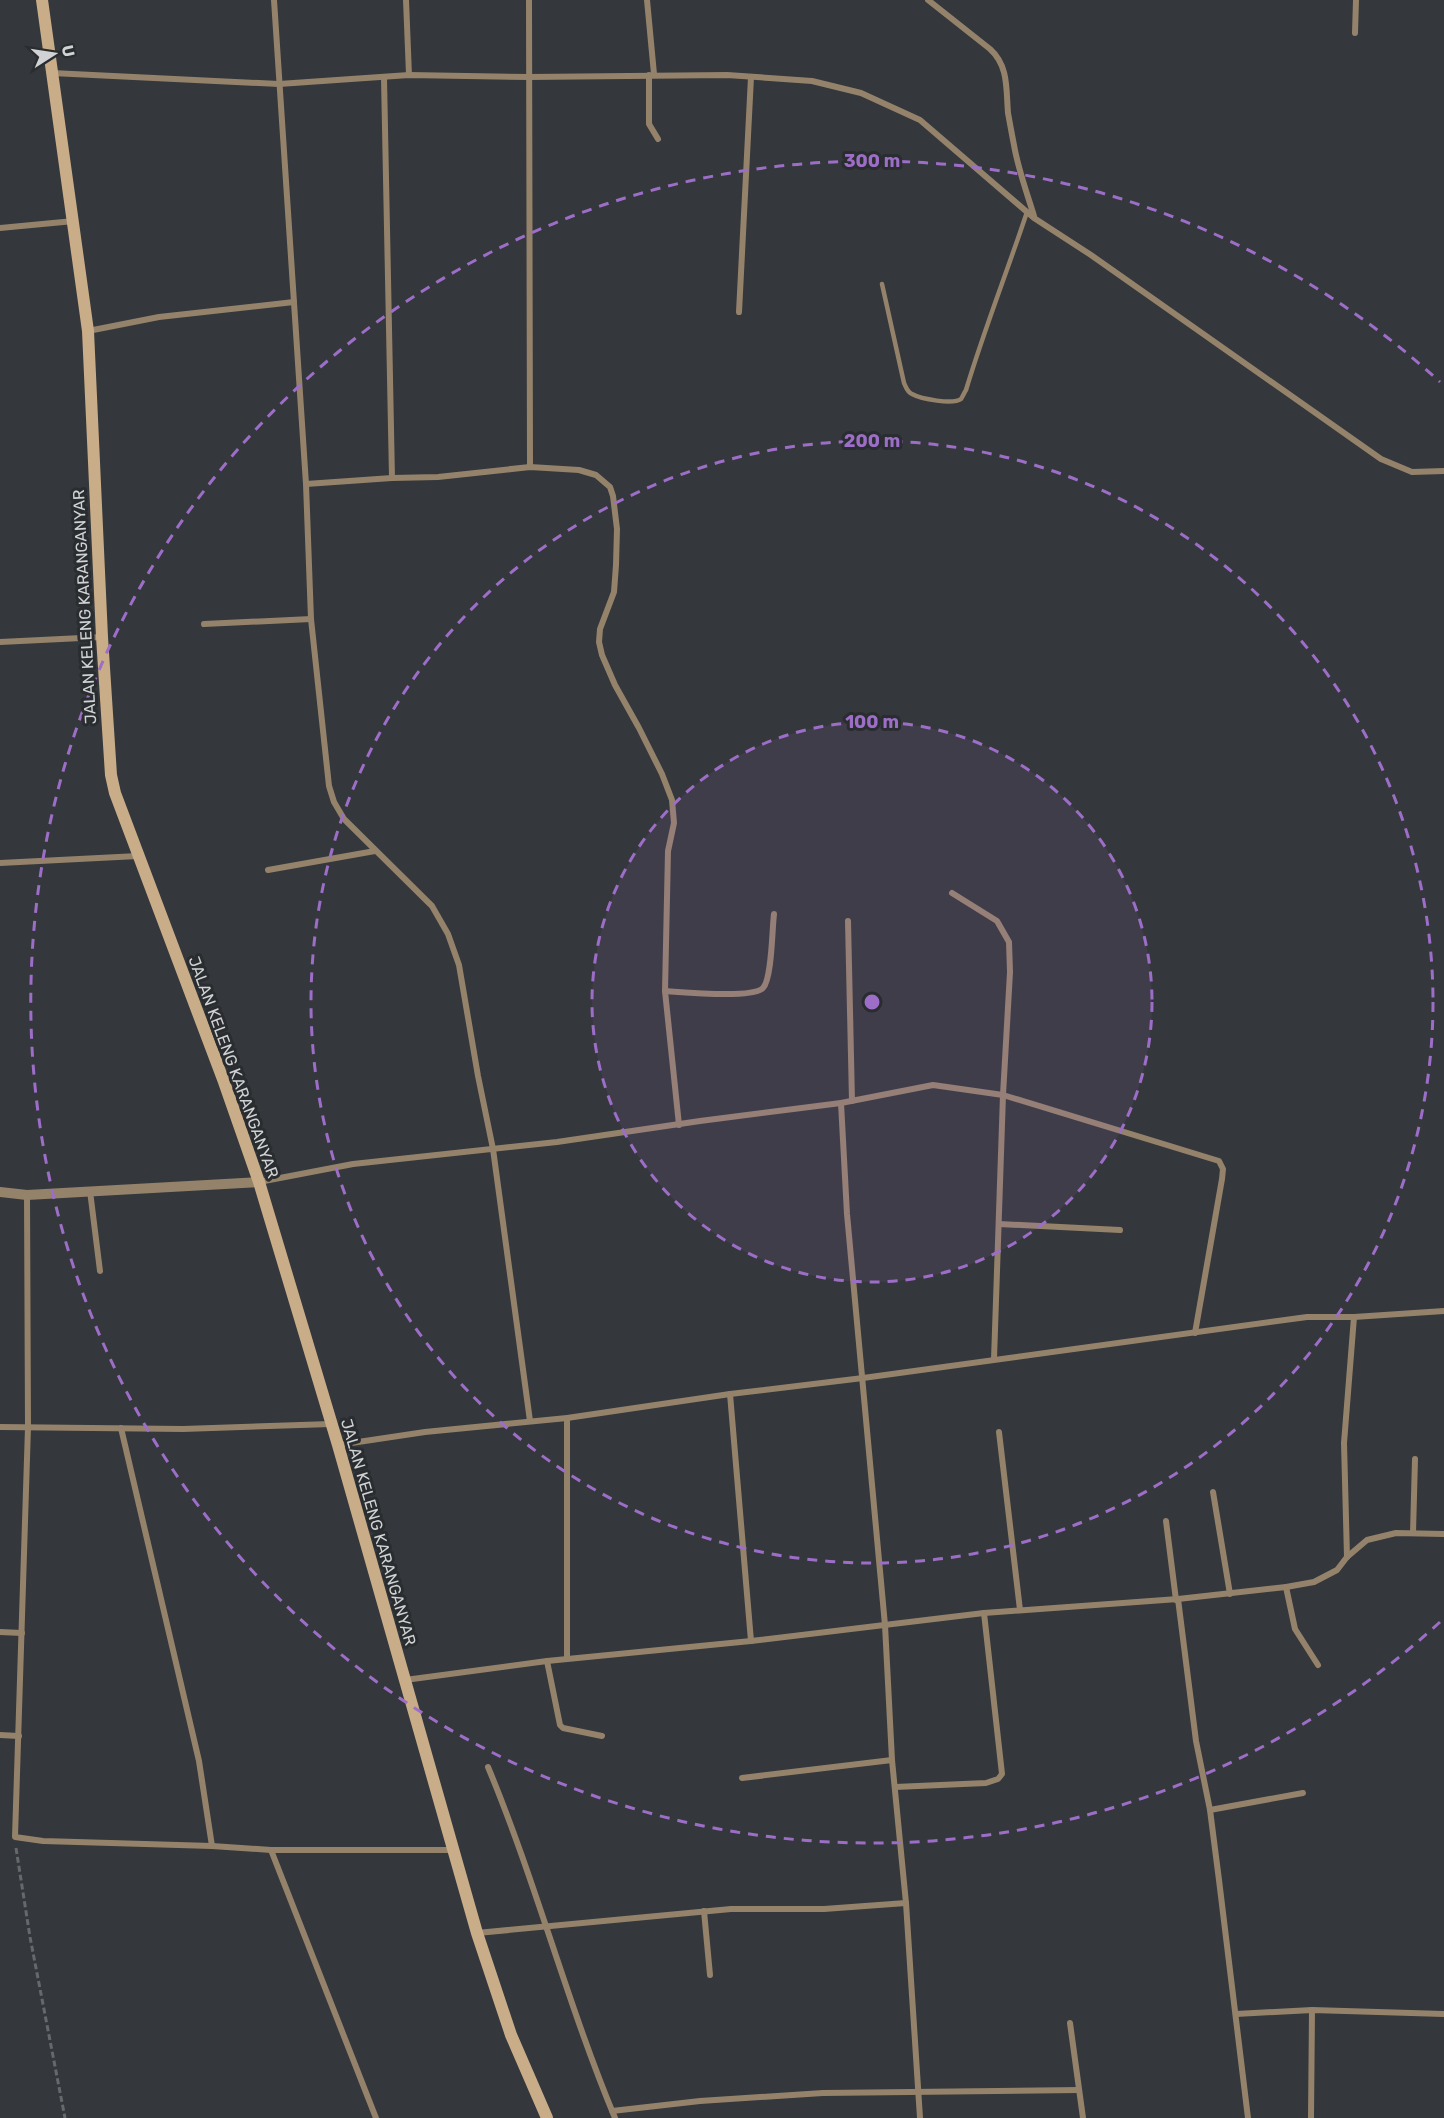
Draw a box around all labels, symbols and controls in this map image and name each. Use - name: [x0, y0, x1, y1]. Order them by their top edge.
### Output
- north arrow: [24, 24, 84, 84]
- text: U: [58, 43, 79, 59]
- text: 300 m: [844, 150, 900, 172]
- text: 200 m: [844, 430, 900, 452]
- street label: JALAN KELENG KARANGANYAR: [69, 489, 100, 725]
- text: 100 m: [845, 711, 899, 733]
- street label: JALAN KELENG KARANGANYAR: [184, 954, 283, 1181]
- centre of rings: [862, 992, 882, 1012]
- street label: JALAN KELENG KARANGANYAR: [337, 1417, 420, 1648]

